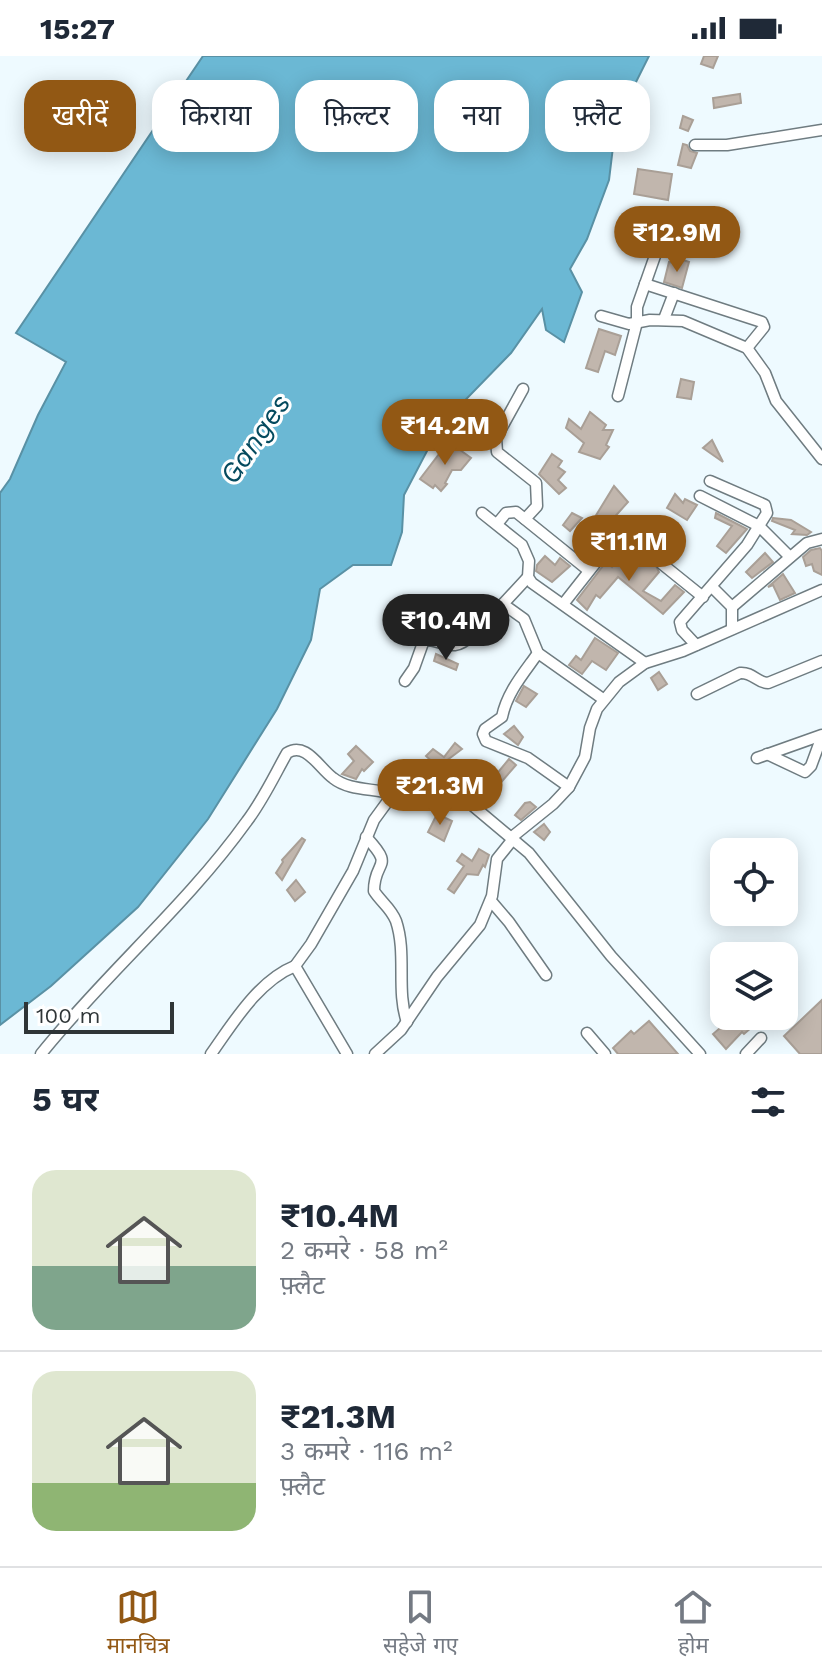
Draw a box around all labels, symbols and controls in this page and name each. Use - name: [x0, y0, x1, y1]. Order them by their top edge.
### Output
- text: 15:27: [40, 11, 115, 46]
- chip: खरीदें: [24, 80, 136, 152]
- chip: किराया: [152, 80, 279, 152]
- chip: फ़िल्टर: [295, 80, 418, 152]
- chip: नया: [434, 80, 529, 152]
- chip: फ़्लैट: [545, 80, 650, 152]
- pin: ₹12.9M: [612, 206, 742, 274]
- text: ₹12.9M: [632, 217, 722, 247]
- water label: Ganges: [213, 388, 297, 490]
- pin: ₹14.2M: [380, 399, 510, 467]
- text: ₹14.2M: [400, 410, 490, 440]
- pin: ₹11.1M: [564, 515, 694, 583]
- text: ₹11.1M: [590, 526, 668, 556]
- pin: ₹10.4M: [381, 594, 511, 662]
- text: ₹10.4M: [400, 605, 492, 635]
- pin: ₹21.3M: [375, 759, 505, 827]
- text: ₹21.3M: [396, 770, 484, 800]
- map controls: [710, 838, 798, 1030]
- button: locate: [710, 838, 798, 926]
- button: layers: [710, 942, 798, 1030]
- scale bar: [24, 998, 174, 1034]
- text: 100 m: [36, 1003, 100, 1028]
- text: 5 घर: [32, 1079, 99, 1119]
- icon: filters: [746, 1080, 790, 1124]
- text: ₹10.4M: [280, 1195, 399, 1235]
- icon: home: [96, 1202, 192, 1298]
- text: 2 कमरे · 58 m²: [280, 1235, 448, 1265]
- text: फ़्लैट: [280, 1270, 325, 1300]
- text: ₹21.3M: [280, 1396, 396, 1436]
- icon: home: [96, 1403, 192, 1499]
- text: 3 कमरे · 116 m²: [280, 1436, 452, 1466]
- text: फ़्लैट: [280, 1471, 325, 1501]
- tab: मानचित्र: [107, 1585, 170, 1662]
- tab: सहेजे गए: [383, 1585, 458, 1662]
- tab: होम: [671, 1585, 715, 1662]

